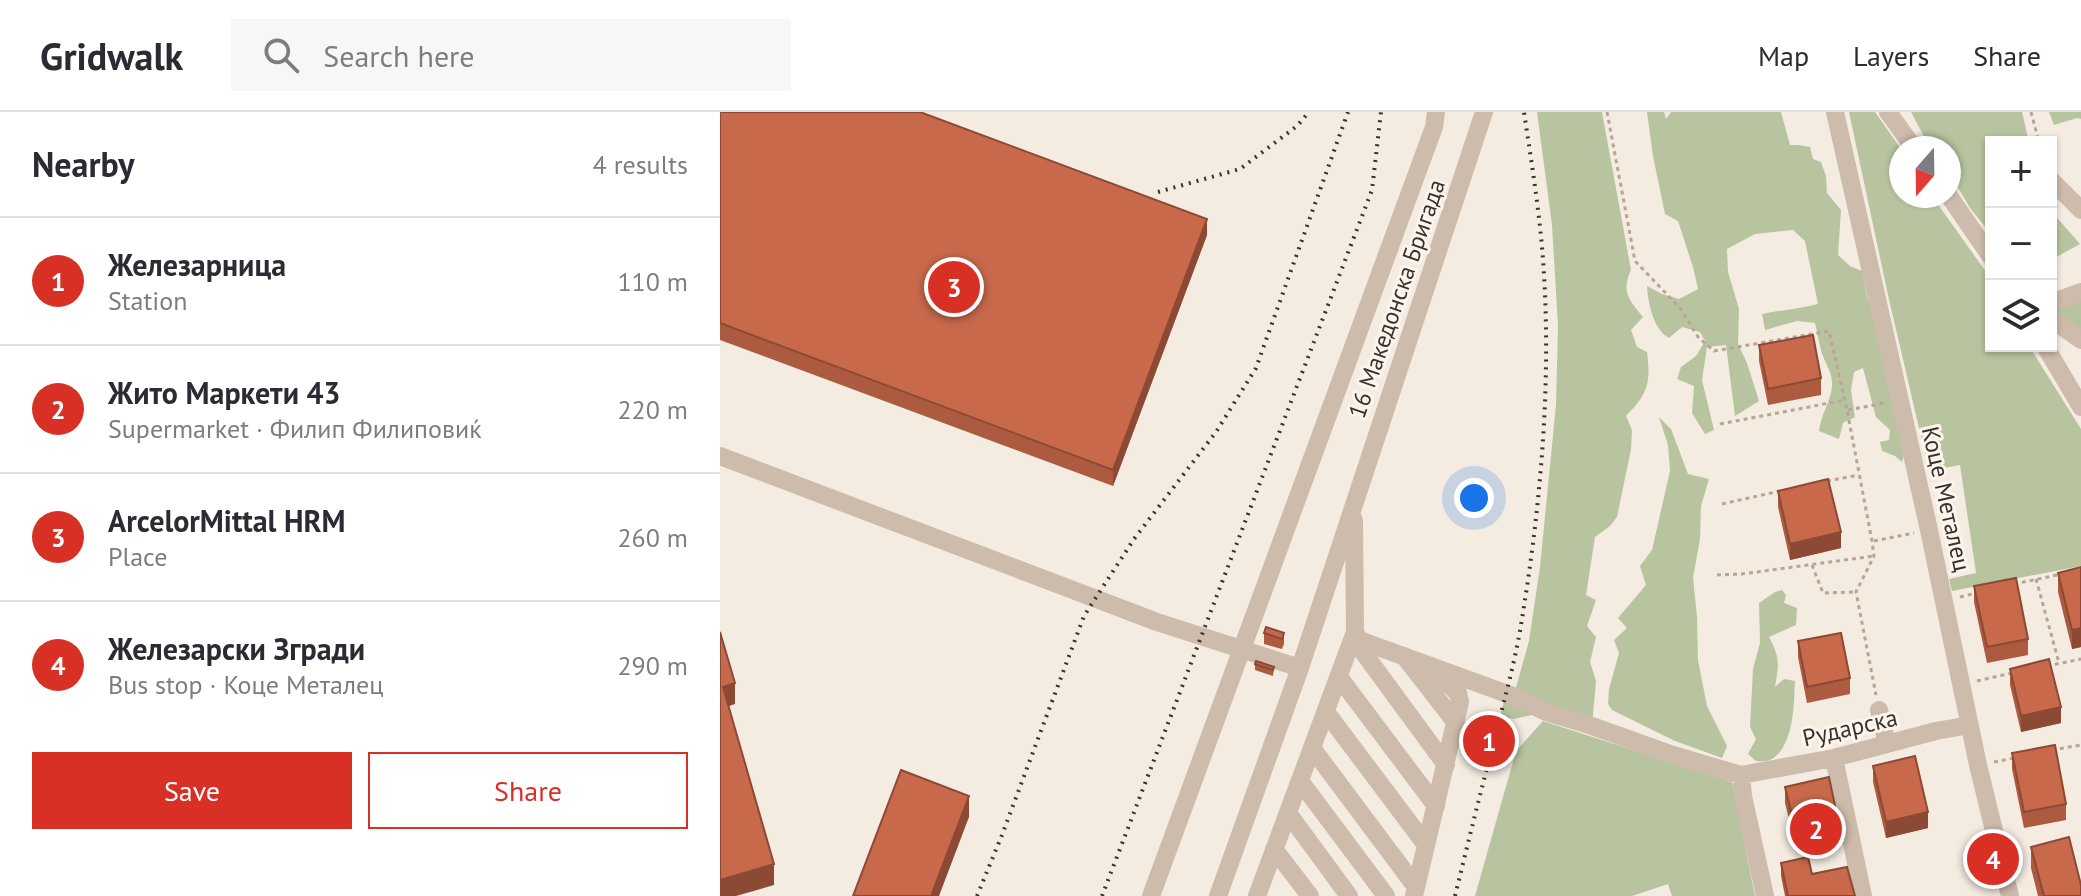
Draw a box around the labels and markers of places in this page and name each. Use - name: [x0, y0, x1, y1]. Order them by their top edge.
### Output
- pin: 3: [928, 257, 980, 317]
- pin: 1: [1463, 711, 1515, 771]
- pin: 2: [1790, 799, 1842, 859]
- pin: 4: [1967, 829, 2019, 889]

